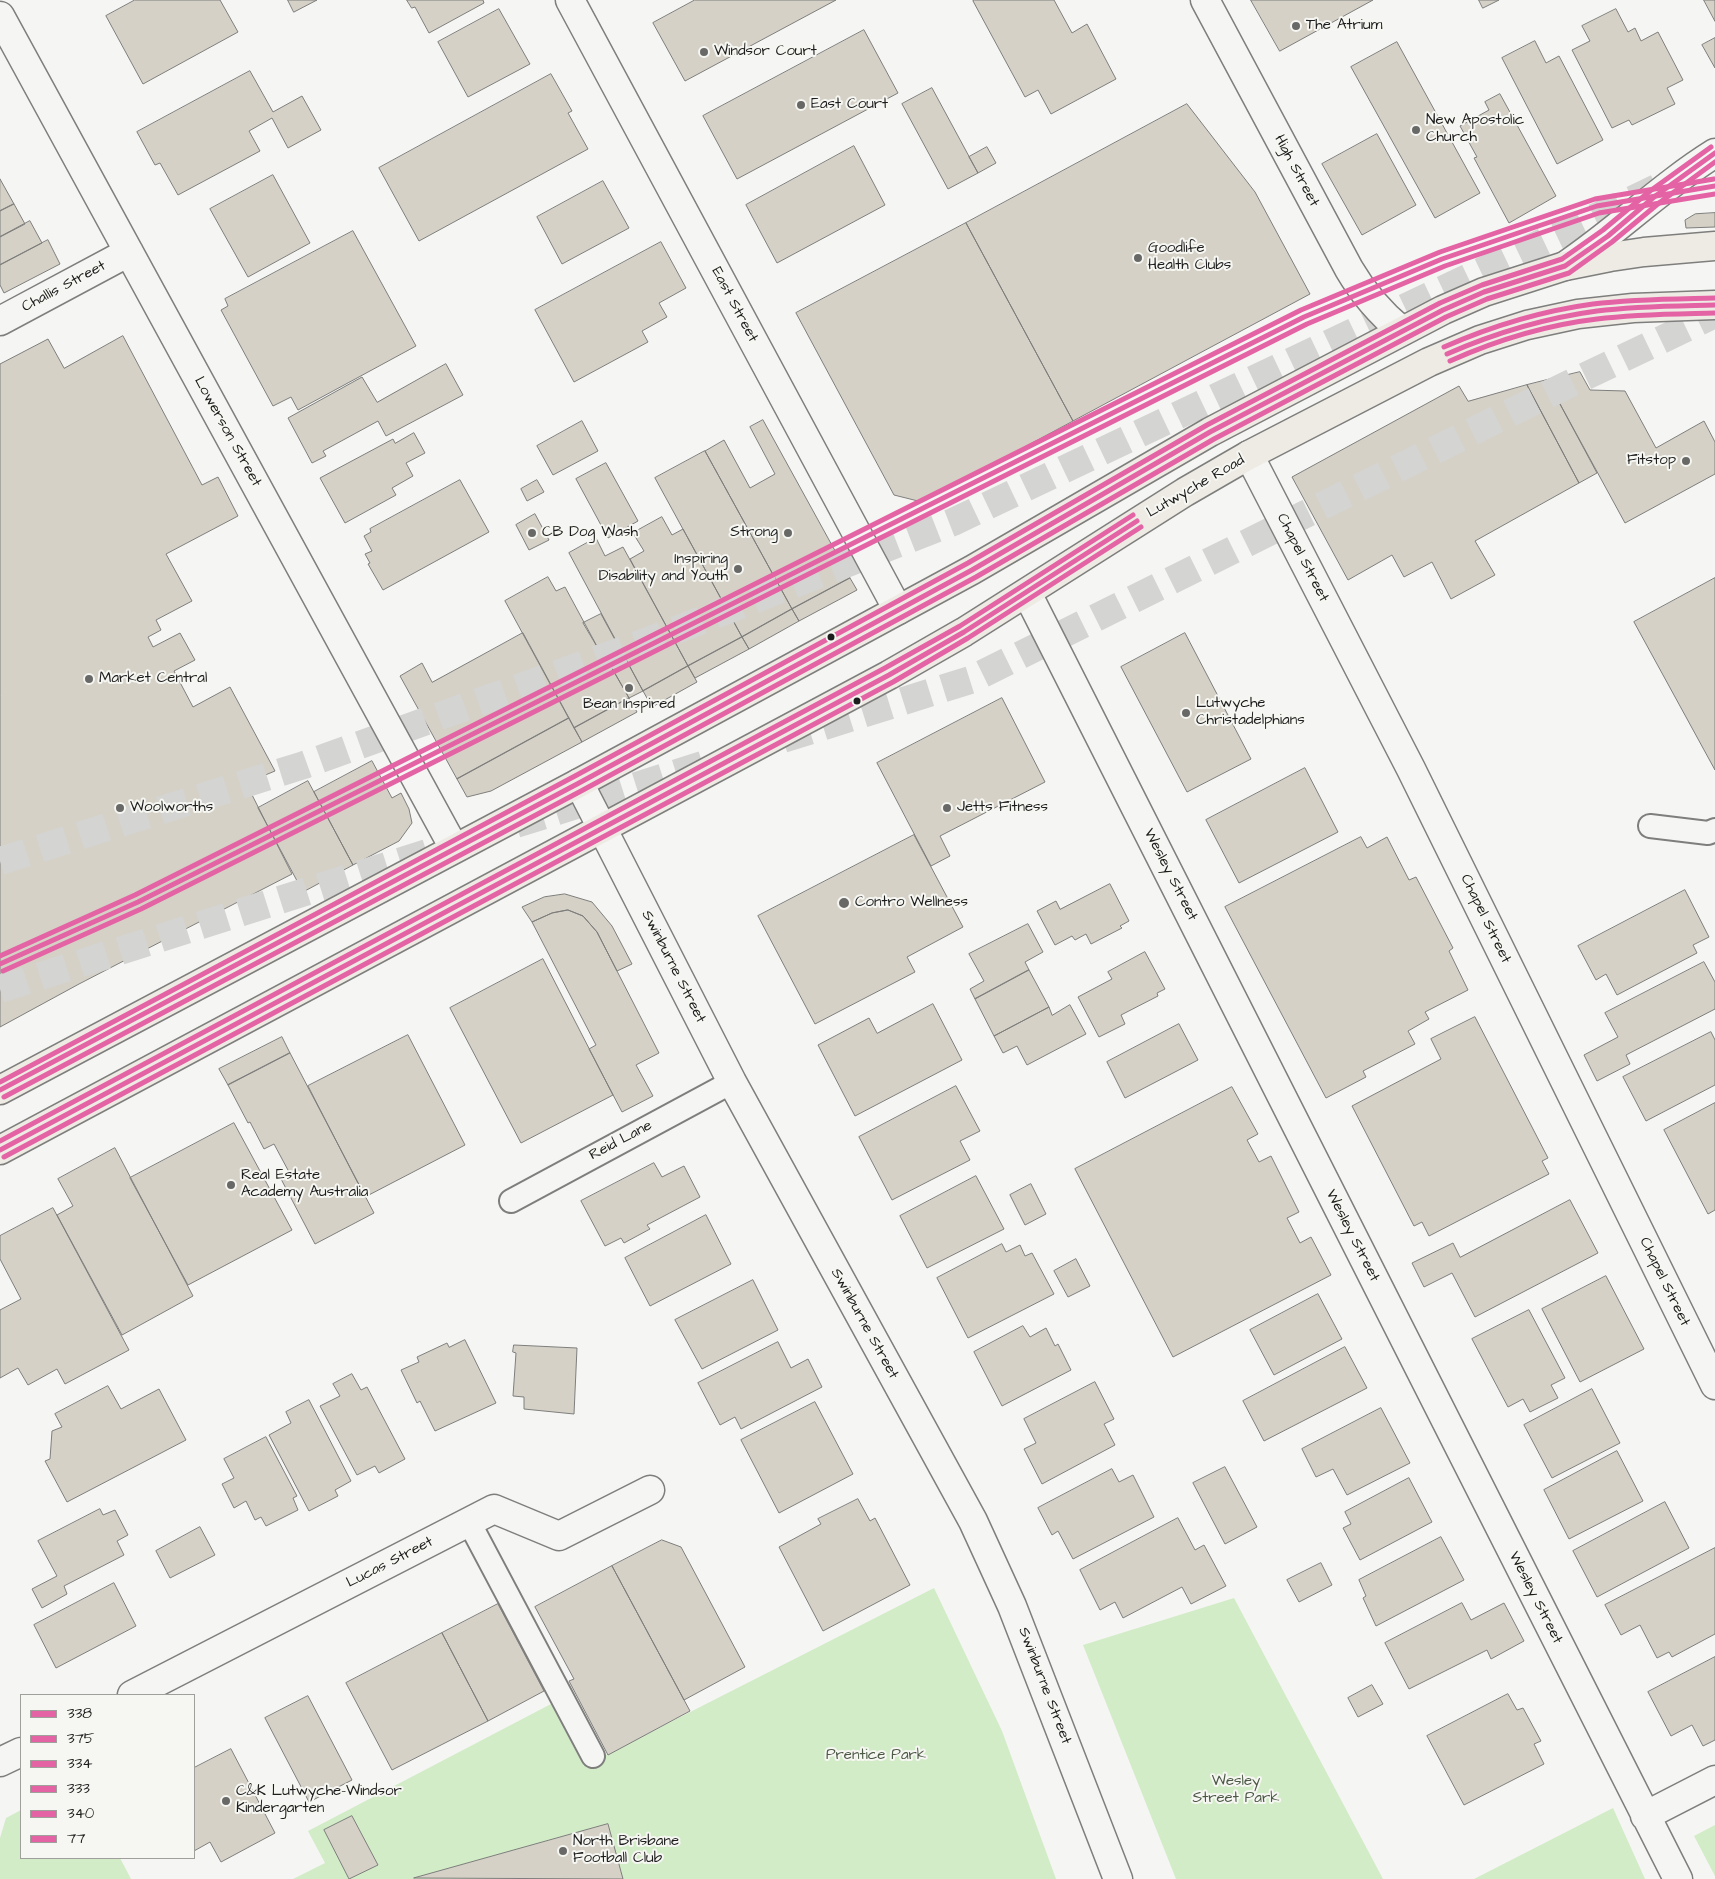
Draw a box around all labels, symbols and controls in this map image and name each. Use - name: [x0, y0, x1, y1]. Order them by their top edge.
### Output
- place label: The Atrium: [1306, 17, 1382, 35]
- marker: The Atrium: [1290, 20, 1302, 32]
- place label: Windsor Court: [714, 43, 817, 61]
- marker: Windsor Court: [698, 46, 710, 58]
- place label: East Court: [811, 96, 888, 114]
- marker: East Court: [795, 99, 807, 111]
- place label: New Apostolic Church: [1426, 112, 1524, 147]
- marker: New Apostolic Church: [1410, 124, 1422, 136]
- street label: High Street: [1270, 132, 1322, 210]
- place label: Goodlife Health Clubs: [1148, 240, 1231, 275]
- marker: Goodlife Health Clubs: [1132, 252, 1144, 264]
- street label: Challis Street: [19, 257, 109, 317]
- street label: East Street: [707, 264, 761, 346]
- street label: Lowerson Street: [189, 374, 265, 490]
- street label: Lutwyche Road: [1144, 452, 1248, 522]
- place label: Fitstop: [1627, 452, 1676, 470]
- marker: Fitstop: [1680, 455, 1692, 467]
- street label: Chapel Street: [1272, 511, 1332, 605]
- place label: CB Dog Wash: [542, 524, 638, 542]
- place label: Strong: [730, 524, 778, 542]
- marker: CB Dog Wash: [526, 527, 538, 539]
- marker: Strong: [782, 527, 794, 539]
- place label: Inspiring Disability and Youth: [599, 551, 728, 586]
- marker: Inspiring Disability and Youth: [732, 563, 744, 575]
- unlabelled marker: [826, 632, 836, 642]
- place label: Market Central: [99, 670, 207, 688]
- marker: Market Central: [83, 673, 95, 685]
- marker: Bean Inspired: [623, 682, 635, 694]
- place label: Lutwyche Christadelphians: [1196, 695, 1305, 730]
- place label: Bean Inspired: [583, 696, 675, 714]
- unlabelled marker: [852, 696, 862, 706]
- marker: Lutwyche Christadelphians: [1180, 707, 1192, 719]
- place label: Woolworths: [130, 799, 213, 817]
- place label: Jetts Fitness: [957, 799, 1048, 817]
- marker: Woolworths: [114, 802, 126, 814]
- marker: Jetts Fitness: [941, 802, 953, 814]
- street label: Wesley Street: [1139, 826, 1201, 924]
- street label: Chapel Street: [1456, 872, 1514, 966]
- place label: Contro Wellness: [855, 894, 968, 912]
- marker: Contro Wellness: [837, 896, 851, 910]
- street label: Swinburne Street: [637, 908, 709, 1026]
- street label: Reid Lane: [587, 1117, 655, 1165]
- place label: Real Estate Academy Australia: [241, 1167, 368, 1202]
- marker: Real Estate Academy Australia: [225, 1179, 237, 1191]
- street label: Wesley Street: [1321, 1187, 1383, 1285]
- street label: Chapel Street: [1635, 1235, 1693, 1329]
- street label: Swinburne Street: [826, 1266, 902, 1382]
- street label: Lucas Street: [344, 1533, 436, 1593]
- street label: Wesley Street: [1504, 1549, 1566, 1647]
- street label: Swinburne Street: [1013, 1625, 1075, 1747]
- legend: [20, 1694, 195, 1859]
- text: 338: [67, 1703, 92, 1724]
- text: 375: [67, 1728, 94, 1749]
- park label: Prentice Park: [826, 1747, 926, 1765]
- text: 334: [67, 1753, 92, 1774]
- park label: Wesley Street Park: [1193, 1773, 1279, 1808]
- text: 333: [67, 1778, 90, 1799]
- place label: C&K Lutwyche-Windsor Kindergarten: [236, 1783, 402, 1818]
- marker: C&K Lutwyche-Windsor Kindergarten: [220, 1795, 232, 1807]
- text: 340: [67, 1803, 94, 1824]
- text: 77: [67, 1828, 85, 1849]
- place label: North Brisbane Football Club: [573, 1833, 679, 1868]
- marker: North Brisbane Football Club: [557, 1845, 569, 1857]

